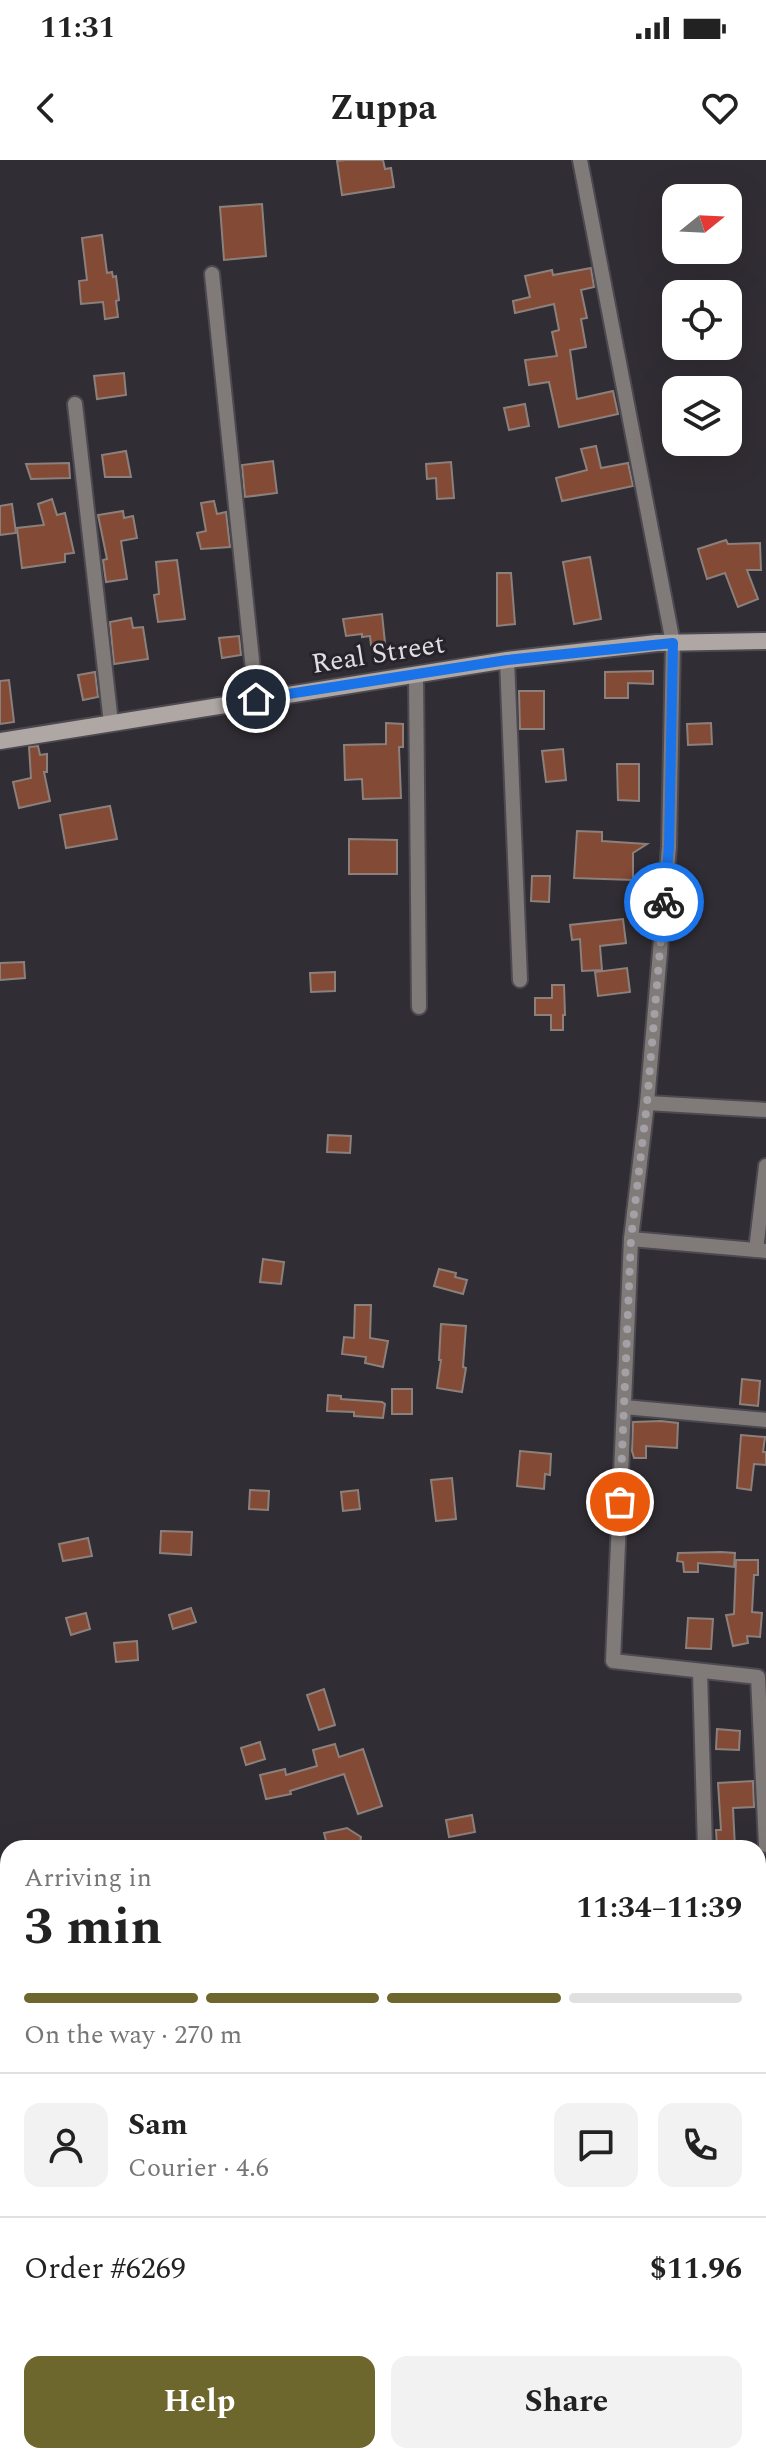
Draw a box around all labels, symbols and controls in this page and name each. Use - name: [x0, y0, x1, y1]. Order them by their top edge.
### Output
- text: 11:31: [40, 5, 115, 51]
- text: Zuppa: [329, 81, 437, 136]
- icon: back: [24, 86, 68, 130]
- icon: heart: [698, 86, 742, 130]
- north arrow: [662, 184, 742, 264]
- map controls: [662, 184, 742, 456]
- button: locate: [662, 280, 742, 360]
- button: layers: [662, 376, 742, 456]
- street label: Real Street: [308, 622, 448, 686]
- pin: [222, 665, 290, 733]
- icon: home: [234, 677, 278, 721]
- courier: [624, 862, 704, 942]
- icon: bike: [642, 880, 686, 924]
- pin: [586, 1468, 654, 1536]
- icon: bag: [598, 1480, 642, 1524]
- text: Arriving in: [24, 1858, 152, 1898]
- text: 11:34–11:39: [576, 1885, 742, 1931]
- text: 3 min: [24, 1888, 162, 1967]
- text: On the way · 270 m: [24, 2015, 242, 2055]
- text: Sam: [128, 2102, 188, 2148]
- button: person: [24, 2103, 108, 2187]
- button: chat: [554, 2103, 638, 2187]
- button: phone: [658, 2103, 742, 2187]
- text: Courier · 4.6: [128, 2148, 269, 2188]
- text: Order #6269: [24, 2246, 186, 2292]
- text: $11.96: [650, 2246, 742, 2292]
- button: Help: [24, 2356, 375, 2448]
- button: Share: [391, 2356, 742, 2448]

